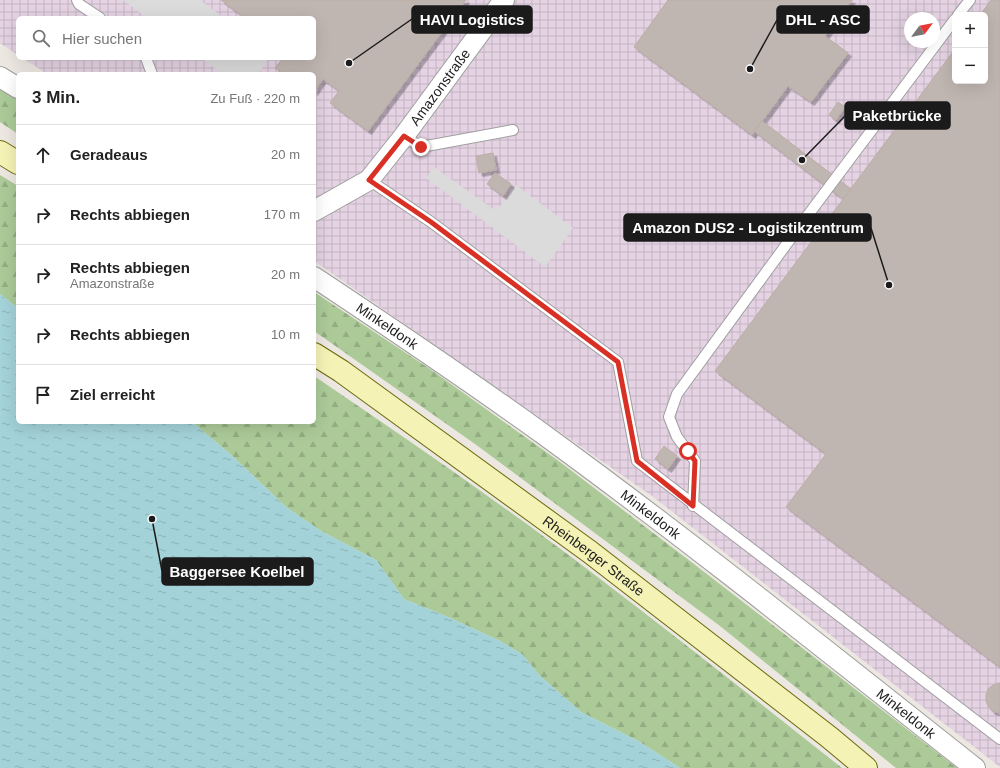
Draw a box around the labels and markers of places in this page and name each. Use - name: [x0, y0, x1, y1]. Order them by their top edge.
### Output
- callout: HAVI Logistics: [412, 6, 532, 33]
- callout: DHL - ASC: [777, 6, 869, 33]
- callout: Paketbrücke: [845, 102, 950, 129]
- callout: Amazon DUS2 - Logistikzentrum: [624, 214, 871, 241]
- callout: Baggersee Koelbel: [162, 558, 313, 585]

